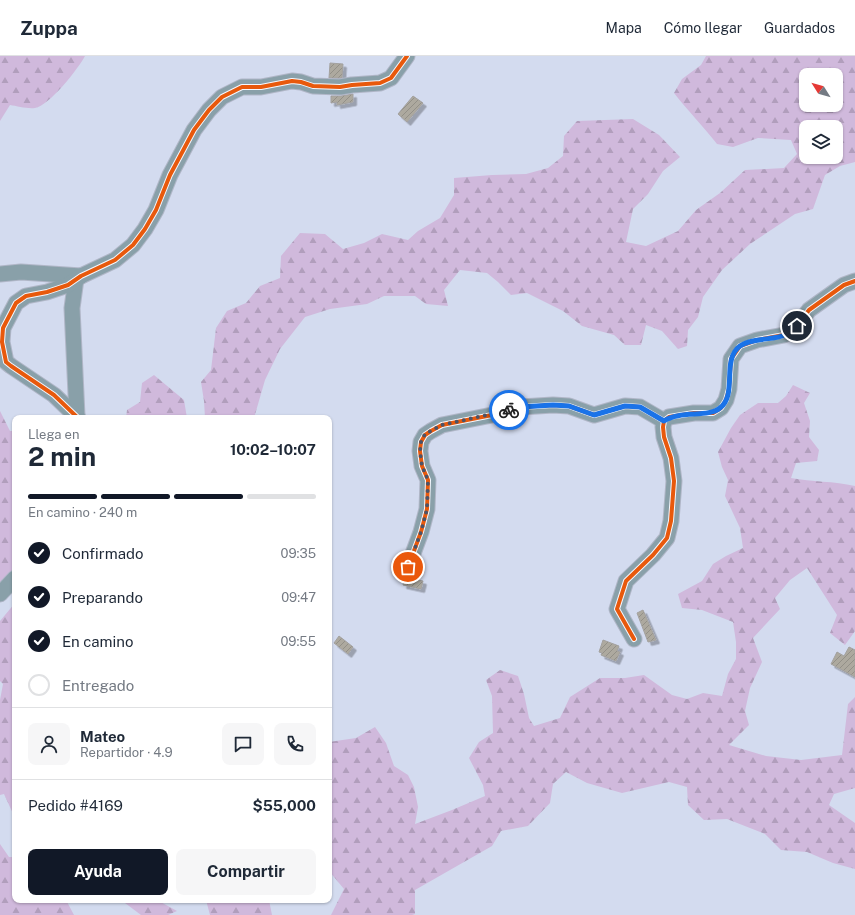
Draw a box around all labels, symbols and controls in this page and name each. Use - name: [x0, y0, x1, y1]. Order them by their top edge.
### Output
- text: Zuppa: [20, 17, 78, 39]
- text: Mapa: [606, 20, 642, 36]
- text: Cómo llegar: [664, 20, 742, 36]
- text: Guardados: [764, 20, 835, 36]
- north arrow: [799, 68, 843, 112]
- map controls: [799, 68, 843, 164]
- button: layers: [799, 120, 843, 164]
- pin: [780, 309, 814, 343]
- icon: home: [786, 315, 808, 337]
- courier: [489, 390, 529, 430]
- icon: bike: [498, 399, 520, 421]
- text: Llega en: [28, 427, 79, 442]
- text: 2 min: [28, 441, 96, 472]
- text: 10:02–10:07: [230, 441, 316, 458]
- text: En camino · 240 m: [28, 505, 137, 520]
- icon: check: [28, 542, 50, 564]
- text: Confirmado: [62, 545, 143, 562]
- text: 09:35: [281, 546, 316, 561]
- pin: [391, 550, 425, 584]
- icon: bag: [397, 556, 419, 578]
- icon: check: [28, 586, 50, 608]
- text: Preparando: [62, 589, 143, 606]
- text: 09:47: [281, 590, 316, 605]
- icon: check: [28, 630, 50, 652]
- text: En camino: [62, 633, 134, 650]
- text: 09:55: [280, 634, 316, 649]
- text: Entregado: [62, 677, 134, 694]
- button: person: [28, 723, 70, 765]
- button: chat: [222, 723, 264, 765]
- button: phone: [274, 723, 316, 765]
- text: Mateo: [80, 728, 125, 745]
- text: Repartidor · 4.9: [80, 745, 173, 760]
- text: Pedido #4169: [28, 797, 123, 814]
- text: $55,000: [252, 797, 316, 814]
- button: Ayuda: [28, 849, 168, 895]
- button: Compartir: [176, 849, 316, 895]

